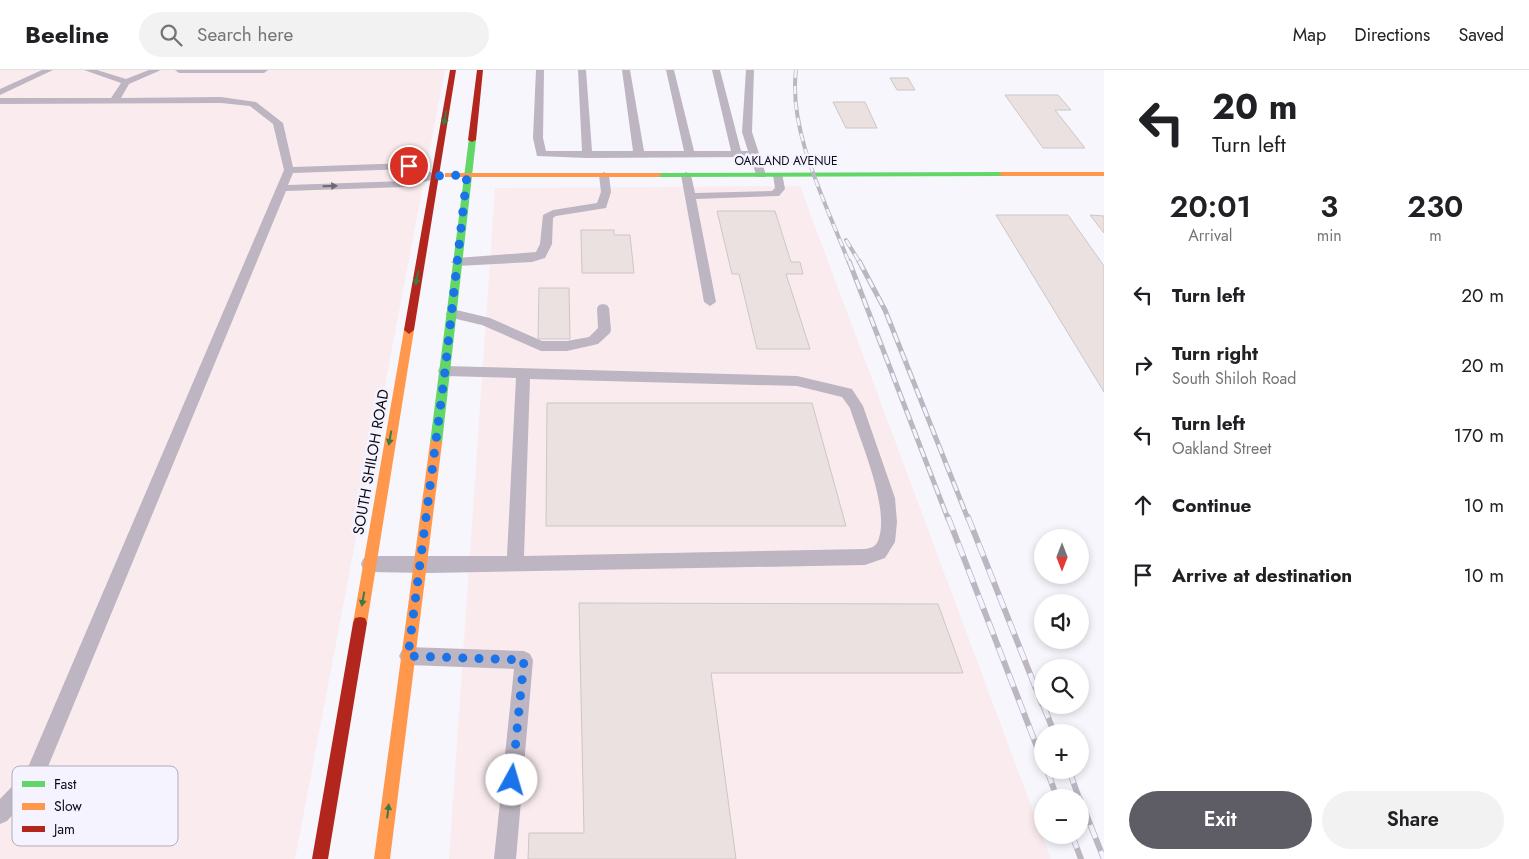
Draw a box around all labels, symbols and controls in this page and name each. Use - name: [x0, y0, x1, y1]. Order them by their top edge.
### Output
- search box: [139, 12, 489, 57]
- text: Beeline: [25, 17, 109, 52]
- icon: search: [157, 21, 185, 49]
- text: Search here: [197, 21, 293, 48]
- text: Map: [1293, 22, 1326, 48]
- text: Directions: [1354, 22, 1430, 48]
- text: Saved: [1458, 22, 1504, 48]
- text: 20 m: [1212, 82, 1297, 132]
- icon: left: [1129, 90, 1194, 155]
- one-way arrow: [440, 110, 448, 126]
- text: Turn left: [1212, 128, 1286, 160]
- pin: [388, 145, 430, 187]
- icon: arrive: [395, 152, 423, 180]
- street label: OAKLAND AVENUE: [734, 152, 838, 170]
- one-way arrow: [322, 182, 338, 190]
- text: 20:01: [1170, 185, 1251, 228]
- text: 3: [1320, 185, 1338, 228]
- text: 230: [1407, 185, 1463, 228]
- text: Arrival: [1188, 224, 1232, 247]
- text: min: [1317, 224, 1342, 247]
- text: m: [1429, 224, 1442, 247]
- one-way arrow: [413, 271, 421, 287]
- icon: left: [1129, 281, 1157, 309]
- text: Turn left: [1172, 282, 1245, 309]
- text: 20 m: [1461, 282, 1504, 309]
- text: Turn right: [1172, 340, 1258, 367]
- icon: right: [1129, 351, 1157, 379]
- text: 20 m: [1461, 352, 1504, 379]
- text: South Shiloh Road: [1172, 367, 1296, 390]
- street label: SOUTH SHILOH ROAD: [347, 387, 395, 537]
- text: Turn left: [1172, 410, 1245, 437]
- icon: left: [1129, 421, 1157, 449]
- text: 170 m: [1454, 422, 1504, 449]
- one-way arrow: [386, 431, 394, 447]
- text: Oakland Street: [1172, 437, 1271, 460]
- icon: ahead: [1129, 491, 1157, 519]
- text: Continue: [1172, 492, 1251, 519]
- text: 10 m: [1464, 492, 1504, 519]
- north arrow: [1034, 529, 1089, 584]
- map controls: [1034, 529, 1089, 844]
- icon: arrive: [1129, 561, 1157, 589]
- text: Arrive at destination: [1172, 562, 1352, 589]
- text: 10 m: [1464, 562, 1504, 589]
- one-way arrow: [359, 591, 367, 607]
- button: sound: [1034, 594, 1089, 649]
- button: search: [1034, 659, 1089, 714]
- button: +: [1034, 724, 1089, 779]
- position arrow: [485, 753, 537, 805]
- legend: [12, 766, 178, 846]
- text: Fast: [54, 774, 77, 794]
- button: −: [1034, 789, 1089, 844]
- button: Exit: [1129, 791, 1312, 849]
- button: Share: [1322, 791, 1504, 849]
- text: Slow: [54, 796, 82, 816]
- one-way arrow: [385, 802, 393, 818]
- text: Jam: [52, 819, 75, 839]

